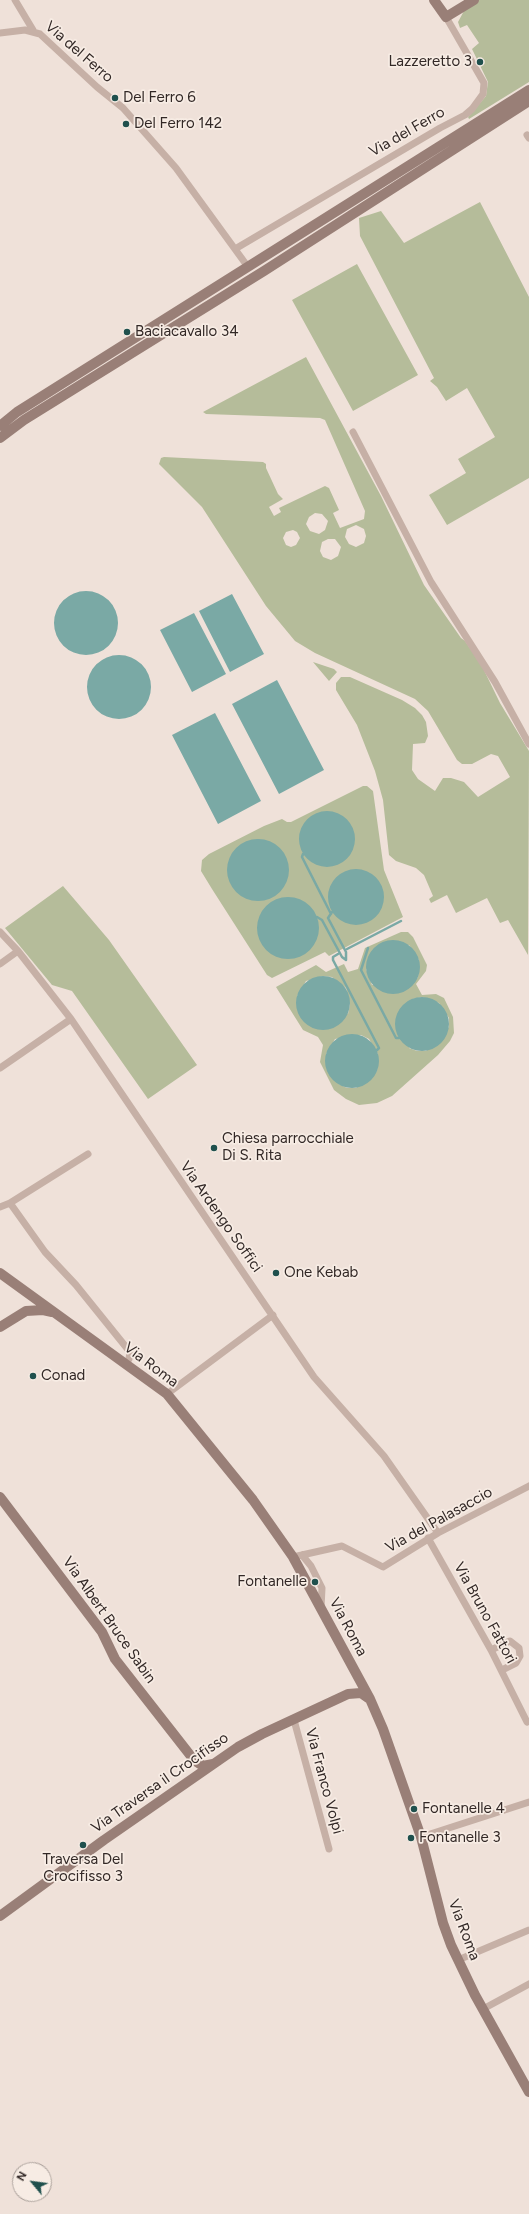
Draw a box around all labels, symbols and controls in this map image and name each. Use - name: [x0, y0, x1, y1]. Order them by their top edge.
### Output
- street label: Via del Ferro: [41, 18, 117, 86]
- place label: Lazzeretto 3: [389, 53, 472, 71]
- marker: Lazzeretto 3: [475, 57, 485, 67]
- place label: Del Ferro 6: [123, 89, 196, 107]
- marker: Del Ferro 6: [110, 93, 120, 103]
- street label: Via del Ferro: [366, 103, 448, 161]
- place label: Del Ferro 142: [134, 115, 222, 133]
- marker: Del Ferro 142: [121, 119, 131, 129]
- place label: Baciacavallo 34: [135, 323, 238, 341]
- marker: Baciacavallo 34: [122, 327, 132, 337]
- place label: Chiesa parrocchiale Di S. Rita: [222, 1130, 354, 1165]
- marker: Chiesa parrocchiale Di S. Rita: [209, 1143, 219, 1153]
- street label: Via Ardengo Soffici: [176, 1158, 266, 1276]
- place label: One Kebab: [284, 1264, 358, 1282]
- marker: One Kebab: [271, 1268, 281, 1278]
- street label: Via Roma: [120, 1339, 182, 1391]
- place label: Conad: [41, 1367, 85, 1385]
- marker: Conad: [28, 1371, 38, 1381]
- street label: Via del Palasaccio: [382, 1483, 496, 1557]
- street label: Via Albert Bruce Sabin: [59, 1553, 159, 1687]
- street label: Via Bruno Fattori: [450, 1559, 520, 1667]
- place label: Fontanelle: [237, 1573, 307, 1591]
- marker: Fontanelle: [310, 1577, 320, 1587]
- street label: Via Roma: [325, 1595, 371, 1659]
- street label: Via Franco Volpi: [301, 1726, 347, 1836]
- street label: Via Traversa il Crocifisso: [88, 1729, 232, 1837]
- place label: Fontanelle 4: [422, 1800, 505, 1818]
- marker: Fontanelle 4: [409, 1804, 419, 1814]
- place label: Fontanelle 3: [419, 1829, 501, 1847]
- marker: Fontanelle 3: [406, 1833, 416, 1843]
- marker: Traversa Del Crocifisso 3: [78, 1840, 88, 1850]
- place label: Traversa Del Crocifisso 3: [42, 1851, 124, 1886]
- street label: Via Roma: [444, 1897, 484, 1963]
- north arrow: [12, 2162, 52, 2202]
- text: N: [14, 2170, 30, 2183]

